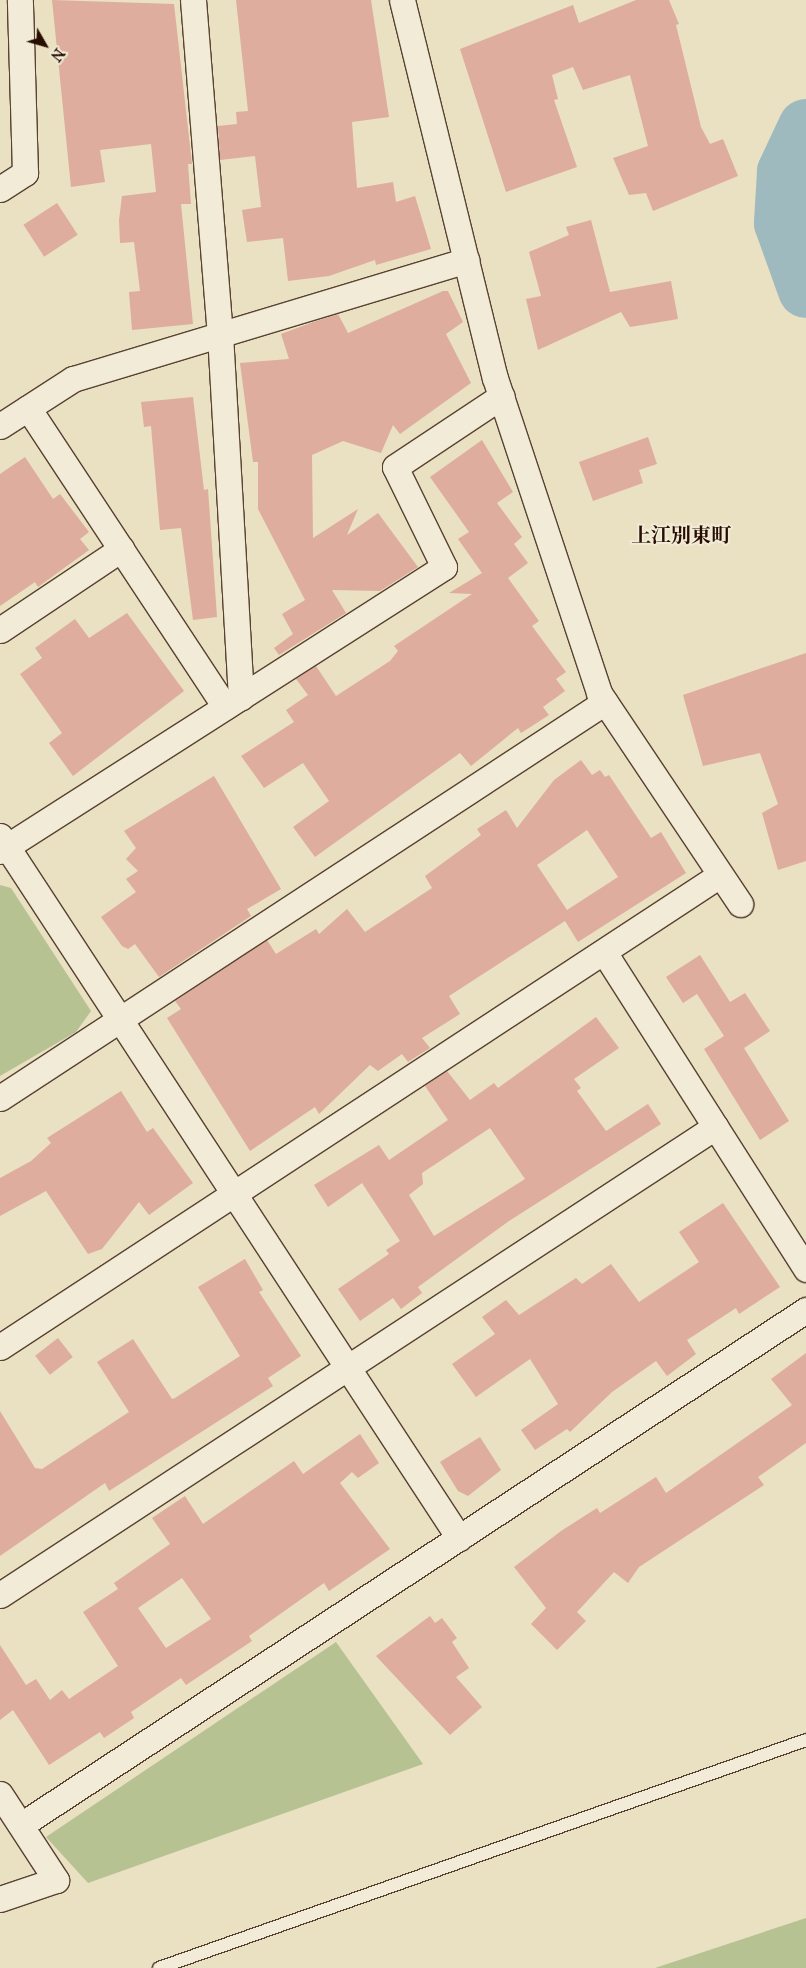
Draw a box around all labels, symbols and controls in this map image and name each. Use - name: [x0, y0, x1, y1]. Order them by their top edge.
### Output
- north arrow: [20, 20, 70, 70]
- text: N: [47, 45, 68, 64]
- district label: 上江別東町: [631, 523, 731, 547]

